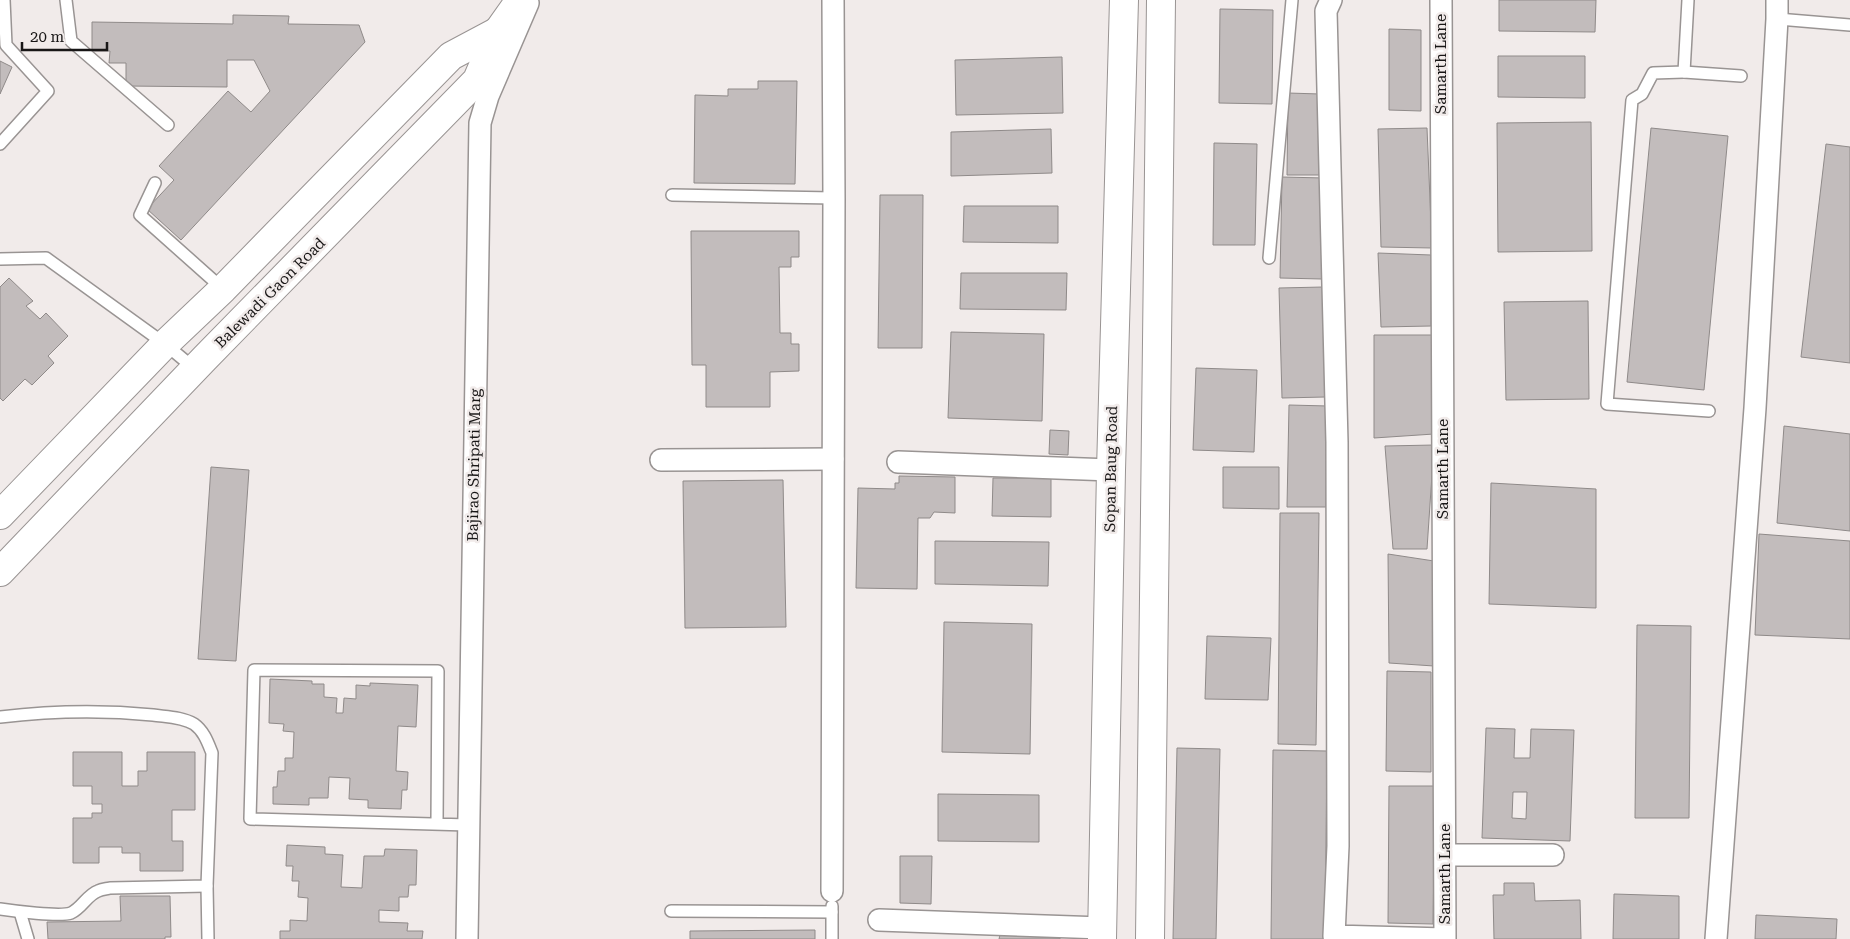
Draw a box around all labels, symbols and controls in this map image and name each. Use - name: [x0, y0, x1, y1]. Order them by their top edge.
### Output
- street label: Samarth Lane: [1432, 14, 1450, 114]
- scale bar: [22, 20, 108, 52]
- text: 20 m: [30, 28, 65, 46]
- street label: Balewadi Gaon Road: [211, 234, 329, 352]
- street label: Bajirao Shripati Marg: [464, 388, 484, 542]
- street label: Sopan Baug Road: [1101, 405, 1121, 532]
- street label: Samarth Lane: [1434, 419, 1452, 519]
- street label: Samarth Lane: [1436, 824, 1454, 924]

